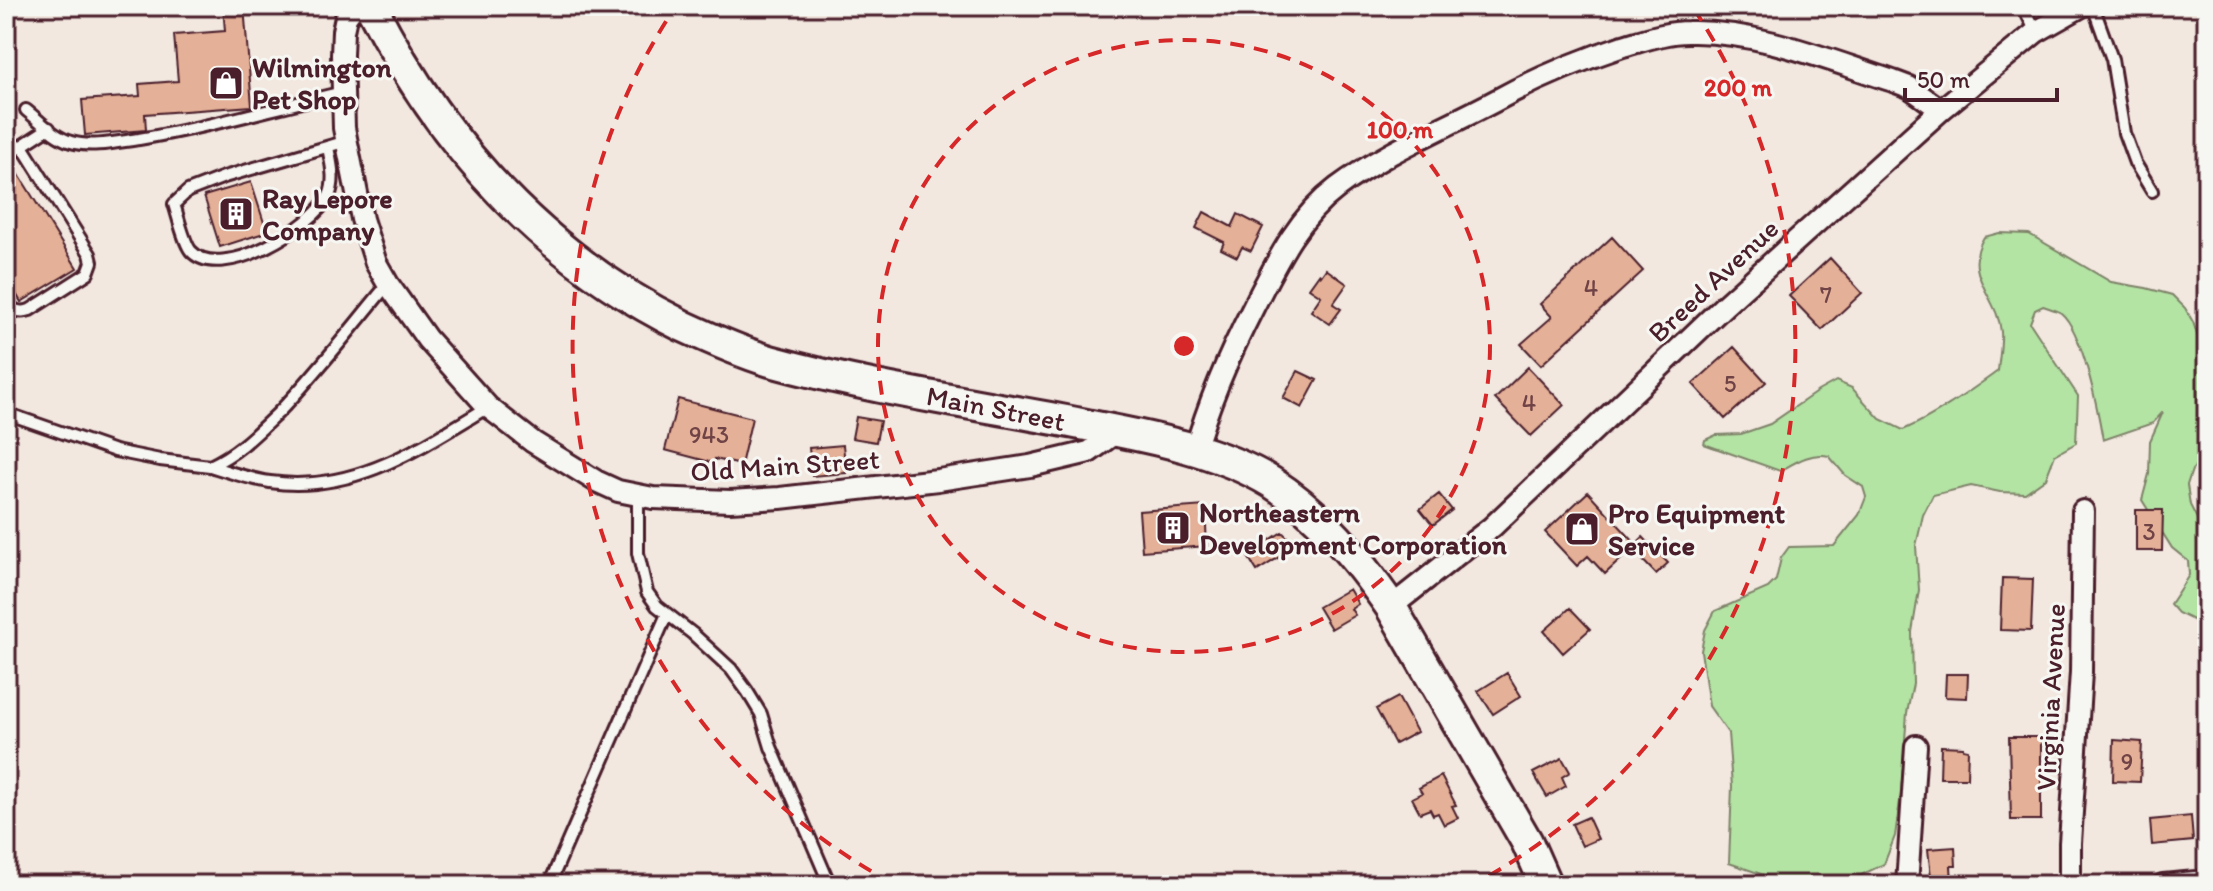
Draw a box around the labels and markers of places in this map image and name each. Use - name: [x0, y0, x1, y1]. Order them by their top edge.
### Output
- place label: Wilmington Pet Shop: [252, 50, 392, 116]
- shop icon: Wilmington Pet Shop: [207, 64, 245, 102]
- place label: Ray Lepore Company: [262, 181, 393, 247]
- building icon: Ray Lepore Company: [217, 195, 255, 233]
- centre of rings: [1170, 332, 1198, 360]
- place label: Northeastern Development Corporation: [1199, 495, 1507, 561]
- place label: Pro Equipment Service: [1608, 496, 1786, 562]
- building icon: Northeastern Development Corporation: [1154, 509, 1192, 547]
- shop icon: Pro Equipment Service: [1563, 510, 1601, 548]

